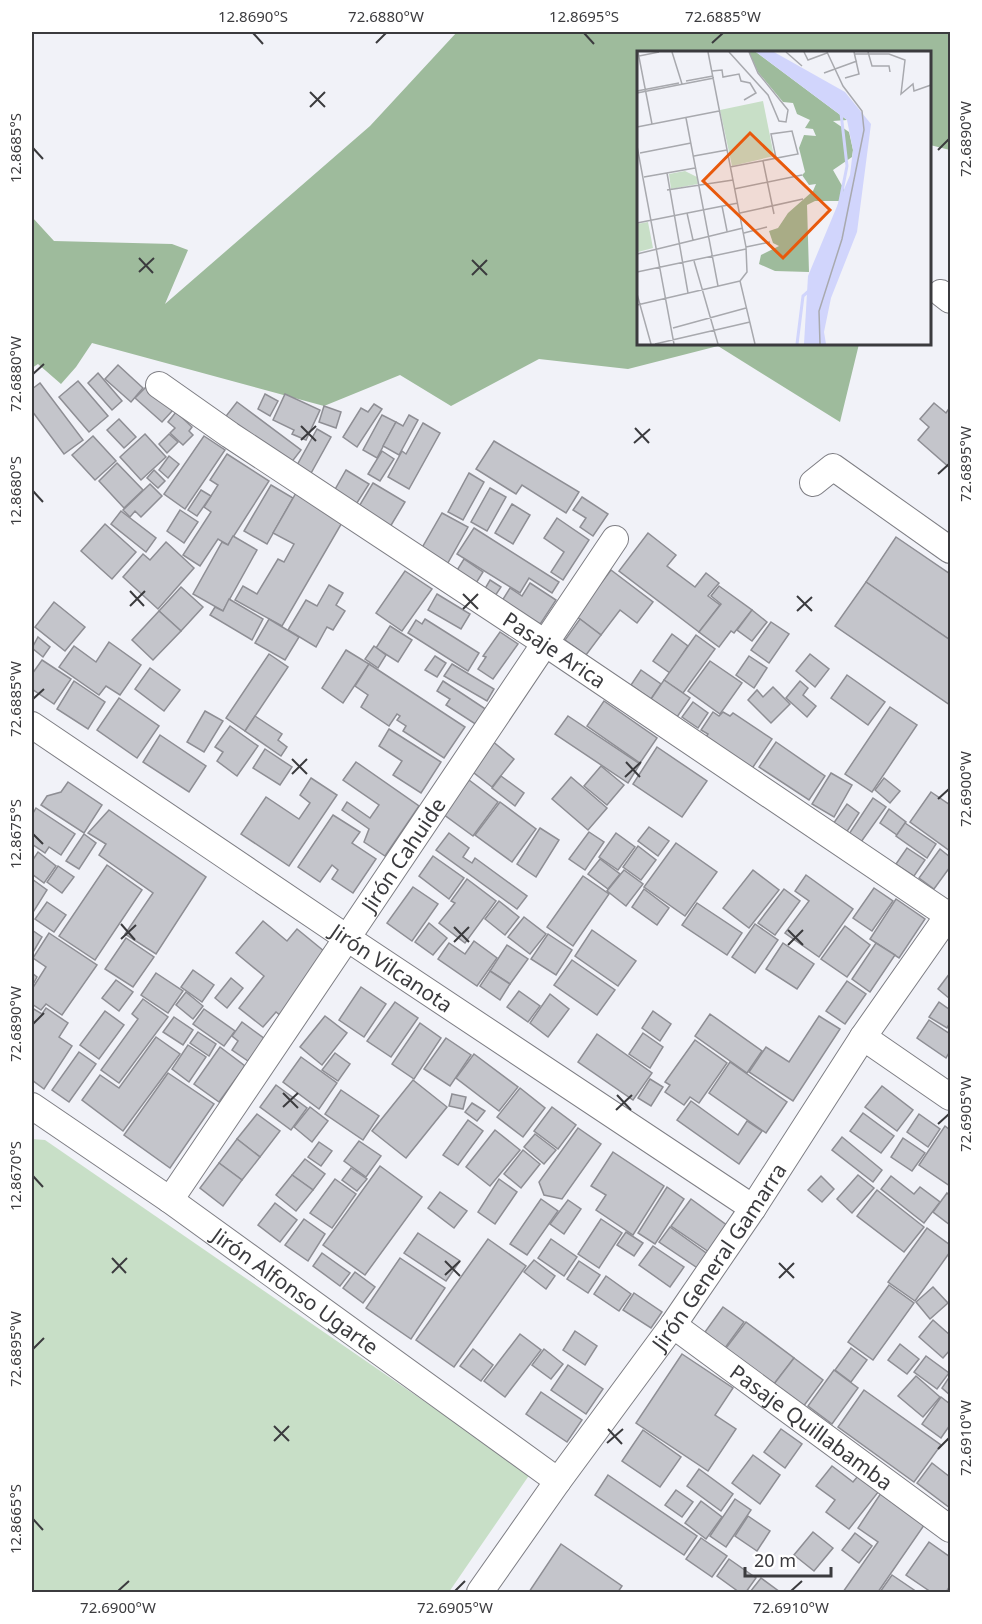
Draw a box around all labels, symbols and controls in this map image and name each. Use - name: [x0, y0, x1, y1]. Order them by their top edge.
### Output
- text: 12.8690°S: [218, 6, 288, 26]
- text: 72.6880°W: [348, 6, 424, 26]
- text: 12.8695°S: [549, 6, 619, 26]
- text: 72.6885°W: [685, 6, 761, 26]
- inset map: [637, 51, 931, 345]
- text: 72.6890°W: [955, 101, 975, 177]
- text: 12.8685°S: [5, 113, 25, 183]
- text: 72.6880°W: [5, 336, 25, 412]
- text: 72.6895°W: [955, 426, 975, 502]
- text: 12.8680°S: [5, 456, 25, 526]
- street label: Pasaje Arica: [498, 605, 612, 694]
- text: 72.6885°W: [5, 661, 25, 737]
- text: 72.6900°W: [955, 751, 975, 827]
- street label: Jirón Cahuide: [354, 792, 452, 918]
- text: 12.8675°S: [5, 799, 25, 869]
- street label: Jirón Vilcanota: [324, 916, 458, 1018]
- text: 72.6890°W: [5, 986, 25, 1062]
- text: 72.6905°W: [955, 1076, 975, 1152]
- text: 12.8670°S: [5, 1141, 25, 1211]
- street label: Jirón General Gamarra: [644, 1157, 792, 1357]
- street label: Jirón Alfonso Ugarte: [205, 1220, 384, 1361]
- text: 72.6895°W: [5, 1311, 25, 1387]
- street label: Pasaje Quillabamba: [724, 1358, 899, 1496]
- text: 72.6910°W: [955, 1400, 975, 1476]
- text: 12.8665°S: [5, 1484, 25, 1554]
- scale bar: [745, 1540, 830, 1578]
- text: 20 m: [754, 1548, 796, 1572]
- text: 72.6900°W: [80, 1597, 156, 1617]
- text: 72.6905°W: [417, 1597, 493, 1617]
- text: 72.6910°W: [753, 1597, 829, 1617]

